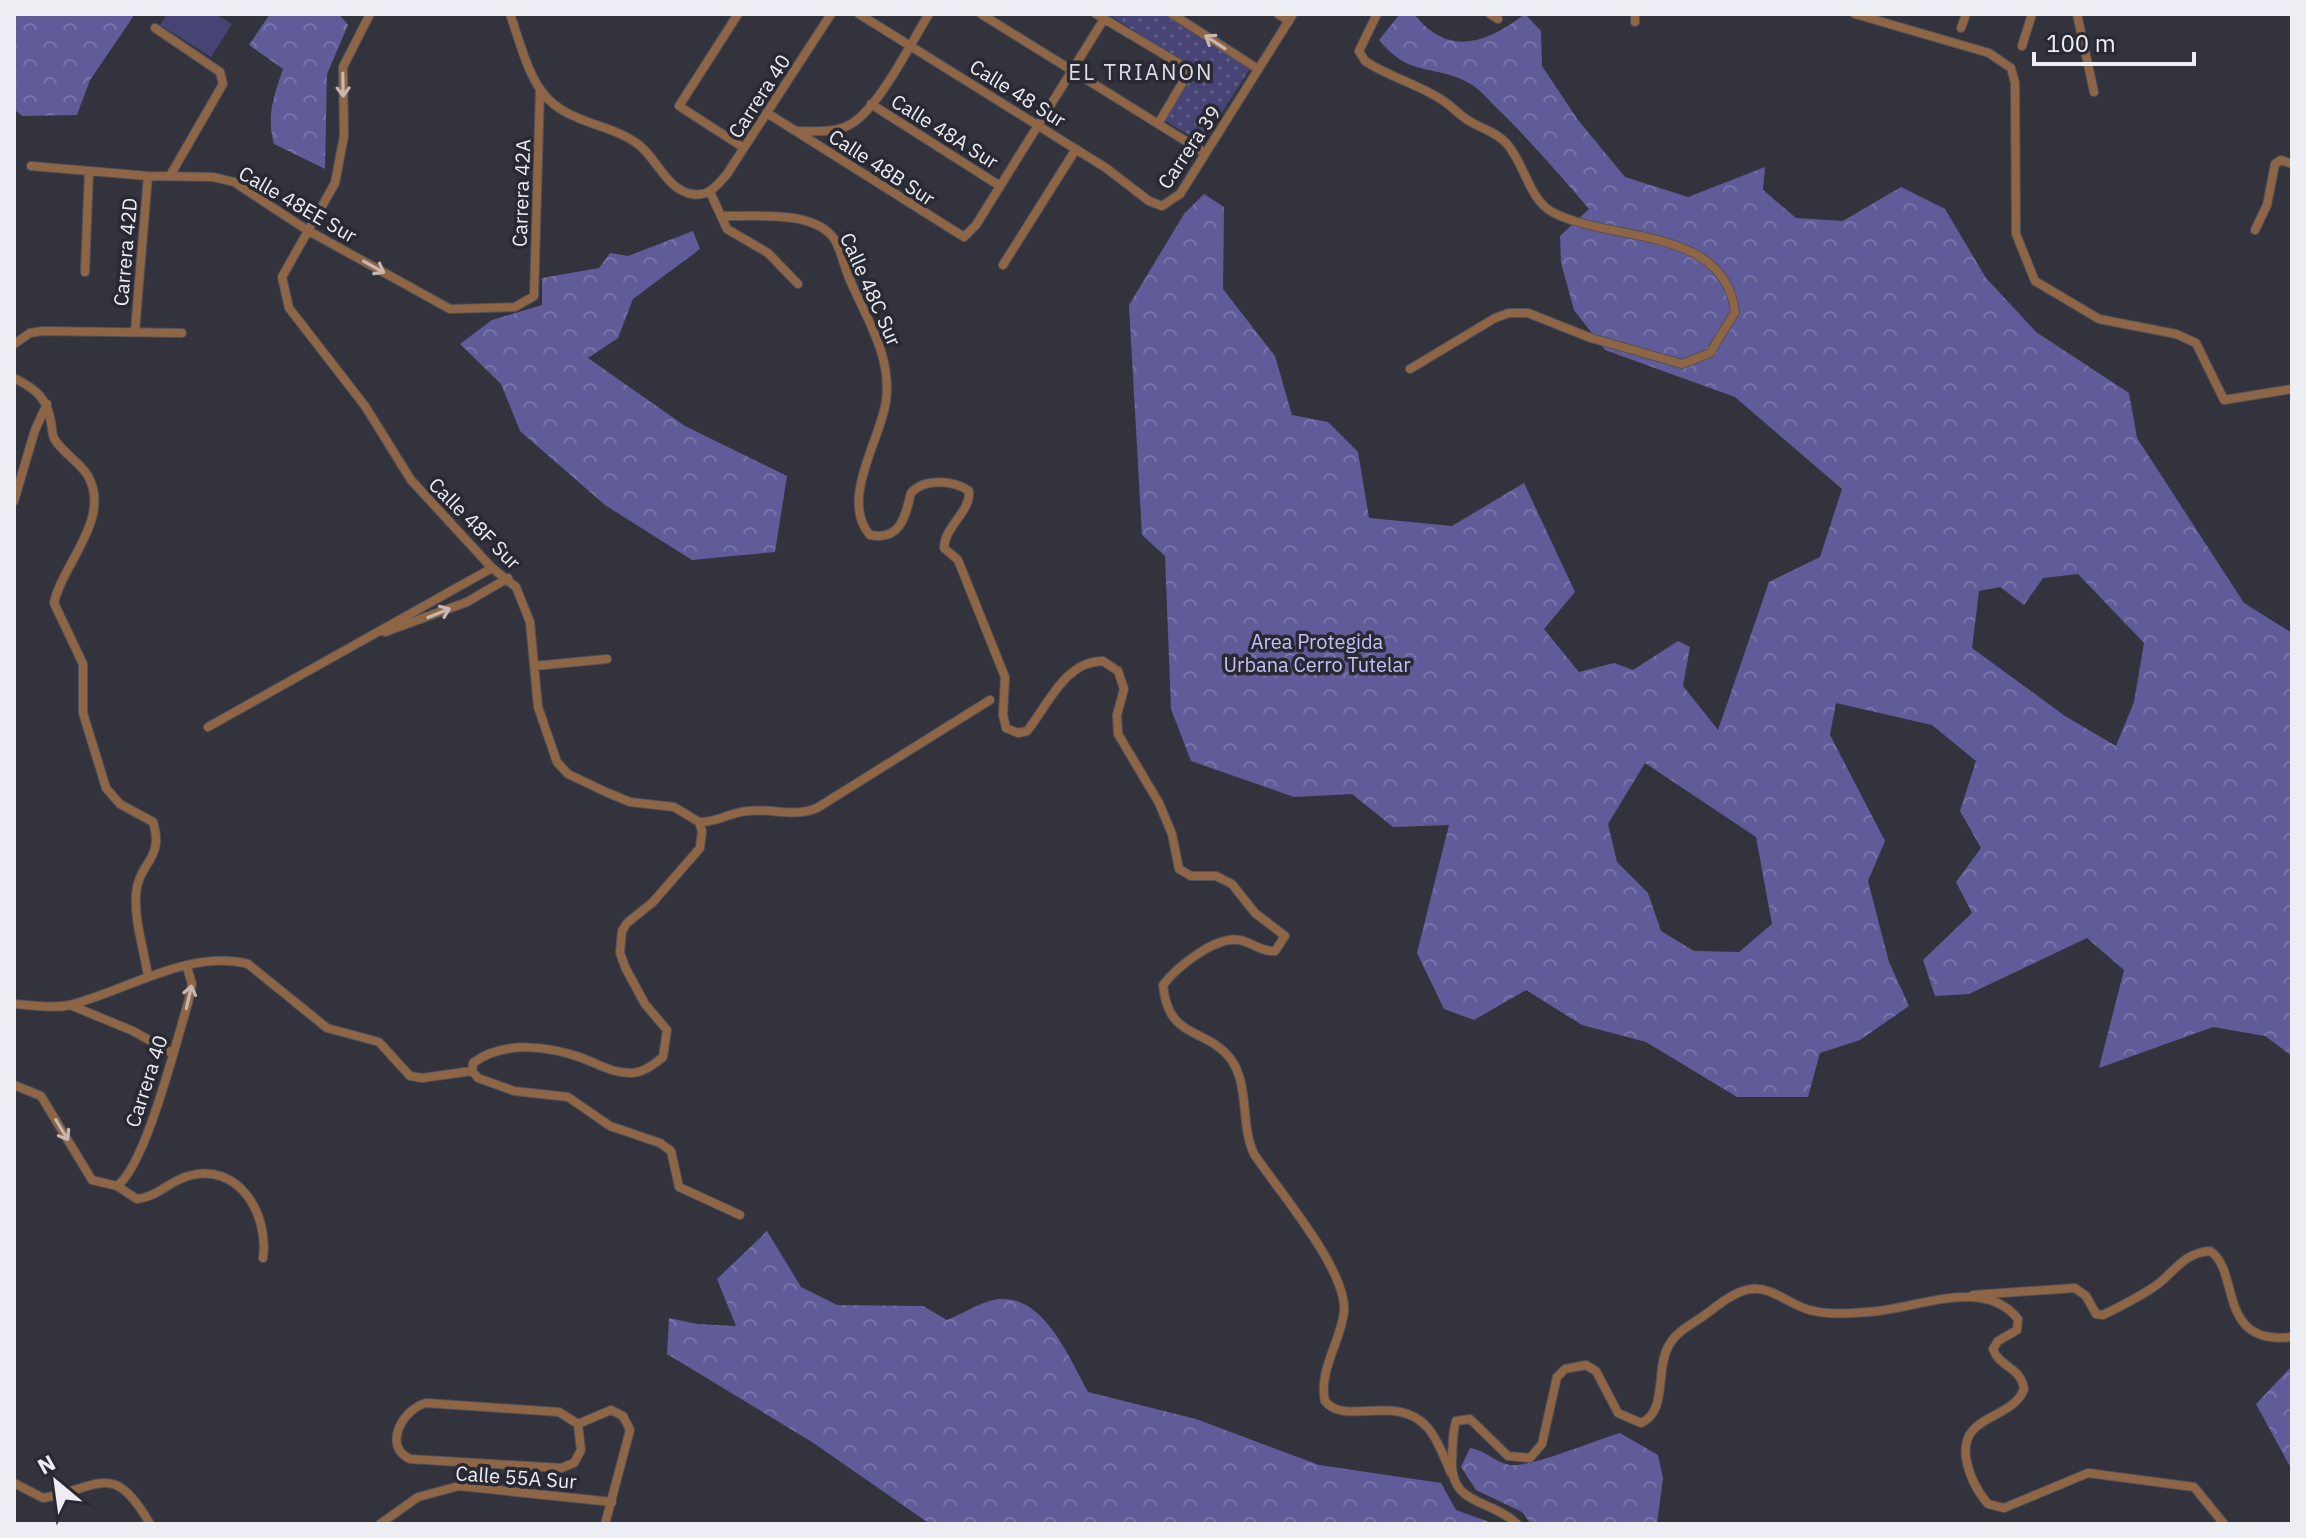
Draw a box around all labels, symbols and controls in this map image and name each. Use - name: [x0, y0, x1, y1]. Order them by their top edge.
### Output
- scale bar: [2034, 16, 2194, 66]
- text: 100 m: [2046, 27, 2116, 59]
- one-way arrow: [1205, 33, 1227, 50]
- street label: Carrera 40: [722, 49, 796, 143]
- street label: Calle 48 Sur: [965, 53, 1071, 133]
- district label: EL TRIANON: [1068, 57, 1214, 86]
- one-way arrow: [335, 71, 351, 98]
- street label: Calle 48A Sur: [886, 87, 1004, 175]
- street label: Carrera 39: [1151, 100, 1227, 194]
- street label: Calle 48B Sur: [824, 123, 940, 211]
- street label: Carrera 42A: [506, 138, 536, 248]
- street label: Calle 48EE Sur: [234, 159, 362, 249]
- street label: Carrera 42D: [107, 197, 143, 307]
- street label: Calle 48C Sur: [834, 228, 908, 350]
- one-way arrow: [362, 259, 385, 275]
- street label: Calle 48F Sur: [423, 471, 527, 575]
- one-way arrow: [426, 605, 451, 619]
- park label: Area Protegida Urbana Cerro Tutelar: [1223, 628, 1411, 678]
- one-way arrow: [182, 985, 197, 1011]
- street label: Carrera 40: [118, 1031, 174, 1131]
- one-way arrow: [54, 1118, 70, 1141]
- north arrow: [16, 1442, 96, 1522]
- text: N: [32, 1448, 60, 1481]
- street label: Calle 55A Sur: [454, 1459, 578, 1495]

